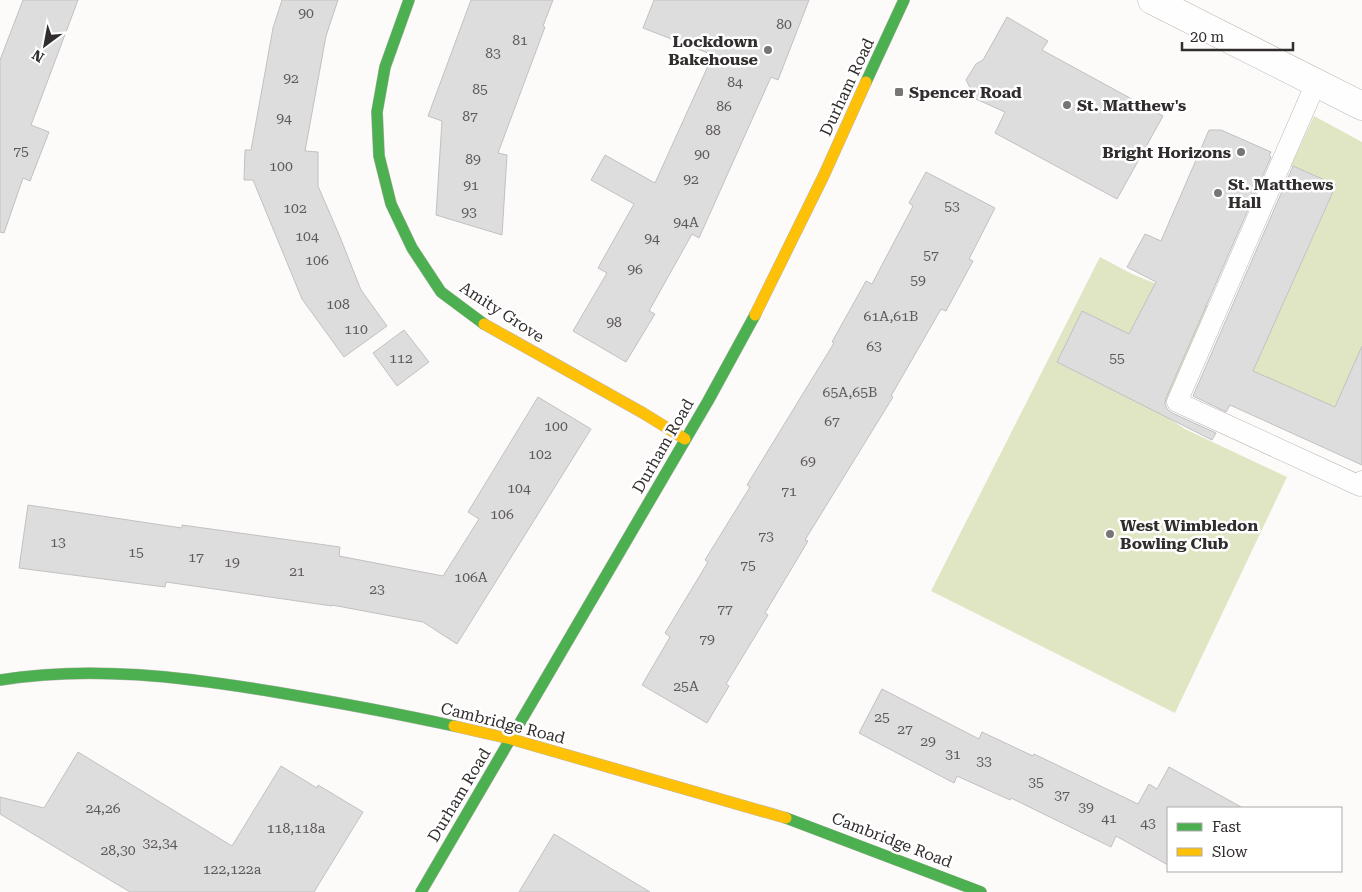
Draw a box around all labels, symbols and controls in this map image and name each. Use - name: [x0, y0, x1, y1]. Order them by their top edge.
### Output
- house number: 90: [298, 5, 314, 21]
- house number: 80: [776, 16, 792, 32]
- north arrow: [20, 20, 70, 70]
- scale bar: [1182, 20, 1293, 52]
- text: 20 m: [1190, 28, 1225, 46]
- house number: 81: [512, 32, 528, 48]
- place label: Lockdown Bakehouse: [668, 32, 758, 69]
- street label: Durham Road: [816, 35, 878, 139]
- marker: Lockdown Bakehouse: [762, 44, 774, 56]
- house number: 83: [485, 45, 501, 61]
- text: N: [29, 46, 47, 66]
- house number: 92: [283, 70, 299, 86]
- house number: 84: [727, 74, 743, 90]
- house number: 85: [472, 81, 488, 97]
- place label: Spencer Road: [909, 83, 1022, 102]
- marker: Spencer Road: [893, 86, 905, 98]
- place label: St. Matthew's: [1077, 96, 1186, 115]
- house number: 86: [716, 98, 732, 114]
- marker: St. Matthew's: [1061, 99, 1073, 111]
- house number: 87: [462, 108, 478, 124]
- house number: 94: [276, 110, 292, 126]
- house number: 88: [705, 122, 721, 138]
- house number: 75: [13, 143, 29, 159]
- place label: Bright Horizons: [1102, 143, 1231, 162]
- house number: 90: [694, 146, 710, 162]
- marker: Bright Horizons: [1235, 146, 1247, 158]
- house number: 89: [465, 151, 481, 167]
- house number: 100: [269, 158, 293, 174]
- house number: 92: [683, 171, 699, 187]
- place label: St. Matthews Hall: [1228, 175, 1334, 212]
- house number: 91: [463, 177, 479, 193]
- marker: St. Matthews Hall: [1212, 187, 1224, 199]
- house number: 53: [944, 198, 960, 214]
- house number: 102: [283, 200, 307, 216]
- house number: 93: [461, 204, 477, 220]
- house number: 94A: [673, 214, 699, 230]
- house number: 104: [295, 228, 319, 244]
- house number: 94: [644, 230, 660, 246]
- house number: 57: [923, 247, 939, 263]
- house number: 106: [305, 252, 329, 268]
- house number: 96: [627, 261, 643, 277]
- house number: 59: [910, 272, 926, 288]
- street label: Amity Grove: [456, 278, 548, 346]
- house number: 108: [326, 296, 350, 312]
- house number: 61A,61B: [864, 308, 918, 324]
- house number: 98: [606, 314, 622, 330]
- house number: 110: [344, 321, 368, 337]
- house number: 63: [866, 338, 882, 354]
- house number: 112: [389, 350, 413, 366]
- house number: 55: [1109, 350, 1125, 366]
- house number: 65A,65B: [823, 384, 877, 400]
- street label: Durham Road: [628, 395, 698, 497]
- house number: 67: [824, 413, 840, 429]
- house number: 100: [544, 418, 568, 434]
- house number: 102: [528, 446, 552, 462]
- house number: 69: [800, 453, 816, 469]
- house number: 104: [507, 480, 531, 496]
- house number: 71: [781, 483, 797, 499]
- house number: 106: [490, 506, 514, 522]
- place label: West Wimbledon Bowling Club: [1120, 516, 1258, 553]
- house number: 73: [758, 528, 774, 544]
- marker: West Wimbledon Bowling Club: [1104, 528, 1116, 540]
- house number: 13: [50, 534, 66, 550]
- house number: 15: [128, 544, 144, 560]
- house number: 17: [188, 549, 204, 565]
- house number: 19: [224, 554, 240, 570]
- house number: 75: [740, 557, 756, 573]
- house number: 21: [289, 563, 305, 579]
- house number: 106A: [454, 569, 488, 585]
- house number: 23: [369, 581, 385, 597]
- house number: 77: [717, 601, 733, 617]
- house number: 79: [699, 631, 715, 647]
- house number: 25A: [673, 678, 699, 694]
- street label: Cambridge Road: [439, 698, 567, 748]
- house number: 25: [874, 709, 890, 725]
- house number: 27: [897, 721, 913, 737]
- house number: 29: [920, 733, 936, 749]
- street label: Durham Road: [424, 745, 494, 845]
- house number: 31: [945, 746, 961, 762]
- house number: 33: [976, 753, 992, 769]
- house number: 35: [1028, 774, 1044, 790]
- house number: 37: [1054, 787, 1070, 803]
- house number: 39: [1078, 799, 1094, 815]
- house number: 24,26: [85, 800, 121, 816]
- legend: [1167, 807, 1342, 872]
- street label: Cambridge Road: [829, 808, 955, 872]
- house number: 41: [1101, 810, 1117, 826]
- house number: 43: [1140, 815, 1156, 831]
- text: Fast: [1212, 818, 1242, 836]
- house number: 118,118a: [267, 820, 326, 836]
- house number: 32,34: [142, 835, 178, 851]
- house number: 28,30: [100, 842, 136, 858]
- text: Slow: [1212, 843, 1248, 861]
- house number: 122,122a: [203, 861, 262, 877]

